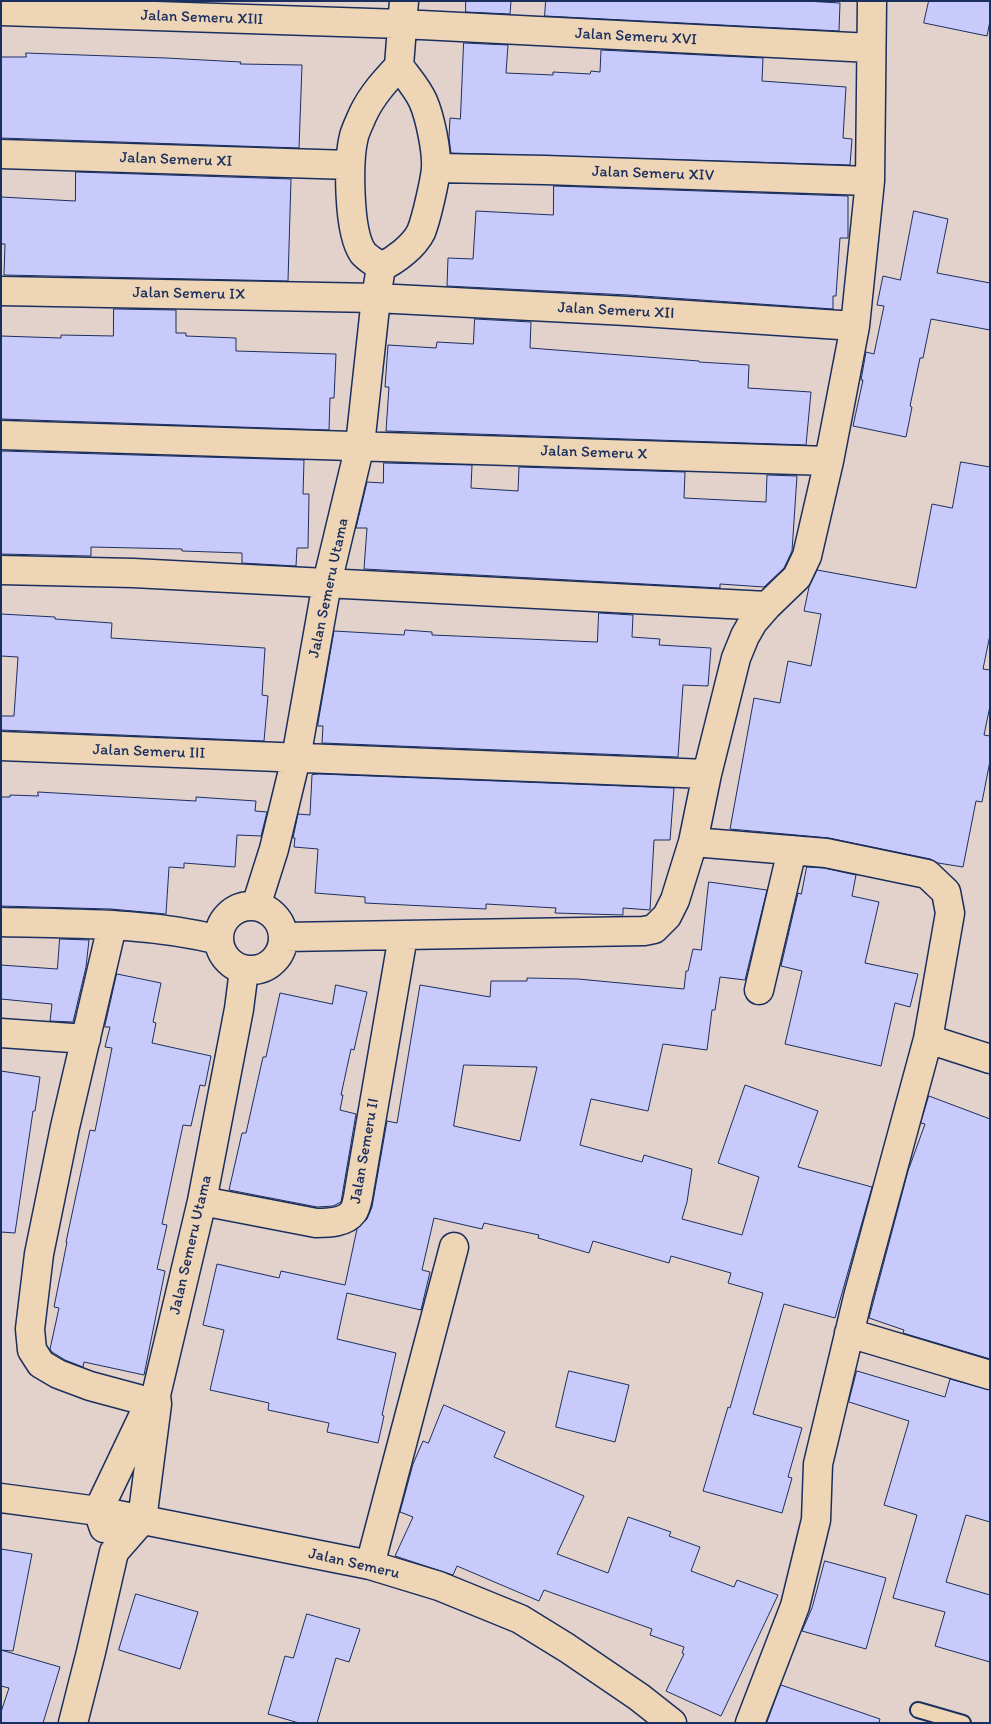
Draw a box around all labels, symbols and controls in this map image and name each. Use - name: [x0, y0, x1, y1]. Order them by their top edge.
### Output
- street label: Jalan Semeru XIII: [140, 6, 264, 30]
- street label: Jalan Semeru XVI: [575, 24, 697, 50]
- street label: Jalan Semeru XI: [119, 148, 233, 172]
- street label: Jalan Semeru XIV: [592, 162, 714, 186]
- street label: Jalan Semeru IX: [132, 283, 246, 305]
- street label: Jalan Semeru XII: [557, 298, 675, 324]
- street label: Jalan Semeru X: [540, 442, 648, 464]
- street label: Jalan Semeru Utama: [305, 516, 353, 660]
- street label: Jalan Semeru III: [92, 740, 206, 764]
- street label: Jalan Semeru II: [346, 1097, 384, 1205]
- street label: Jalan Semeru Utama: [166, 1174, 216, 1316]
- street label: Jalan Semeru: [307, 1544, 401, 1584]

